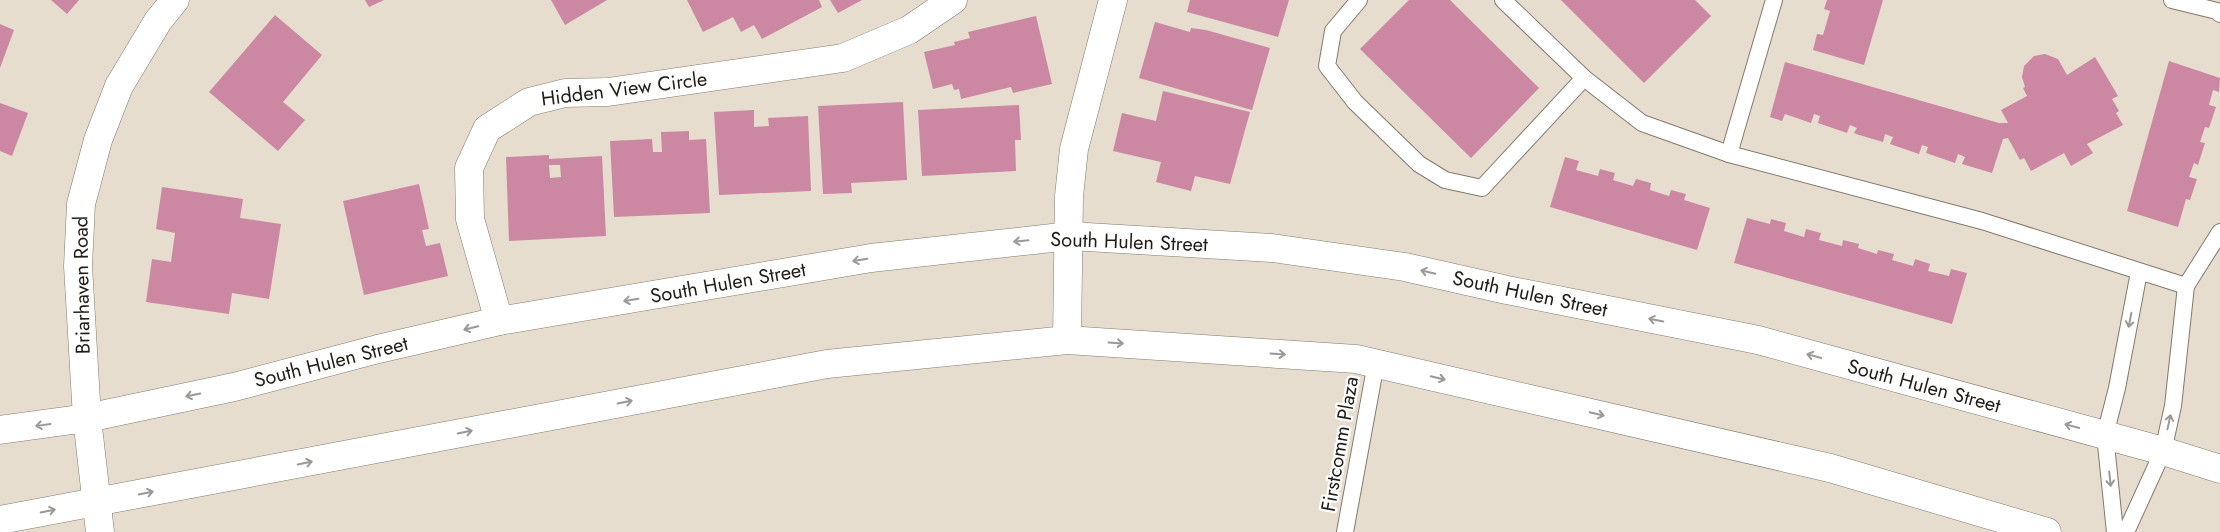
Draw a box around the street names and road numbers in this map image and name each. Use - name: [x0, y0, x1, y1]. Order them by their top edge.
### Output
- street label: Hidden View Circle: [539, 64, 709, 114]
- street label: Briarhaven Road: [66, 216, 98, 354]
- street label: South Hulen Street: [1050, 225, 1208, 259]
- street label: South Hulen Street: [648, 255, 808, 311]
- street label: South Hulen Street: [1450, 263, 1610, 325]
- street label: South Hulen Street: [251, 329, 411, 395]
- street label: South Hulen Street: [1844, 352, 2004, 420]
- street label: Firstcomm Plaza: [1314, 374, 1366, 514]

